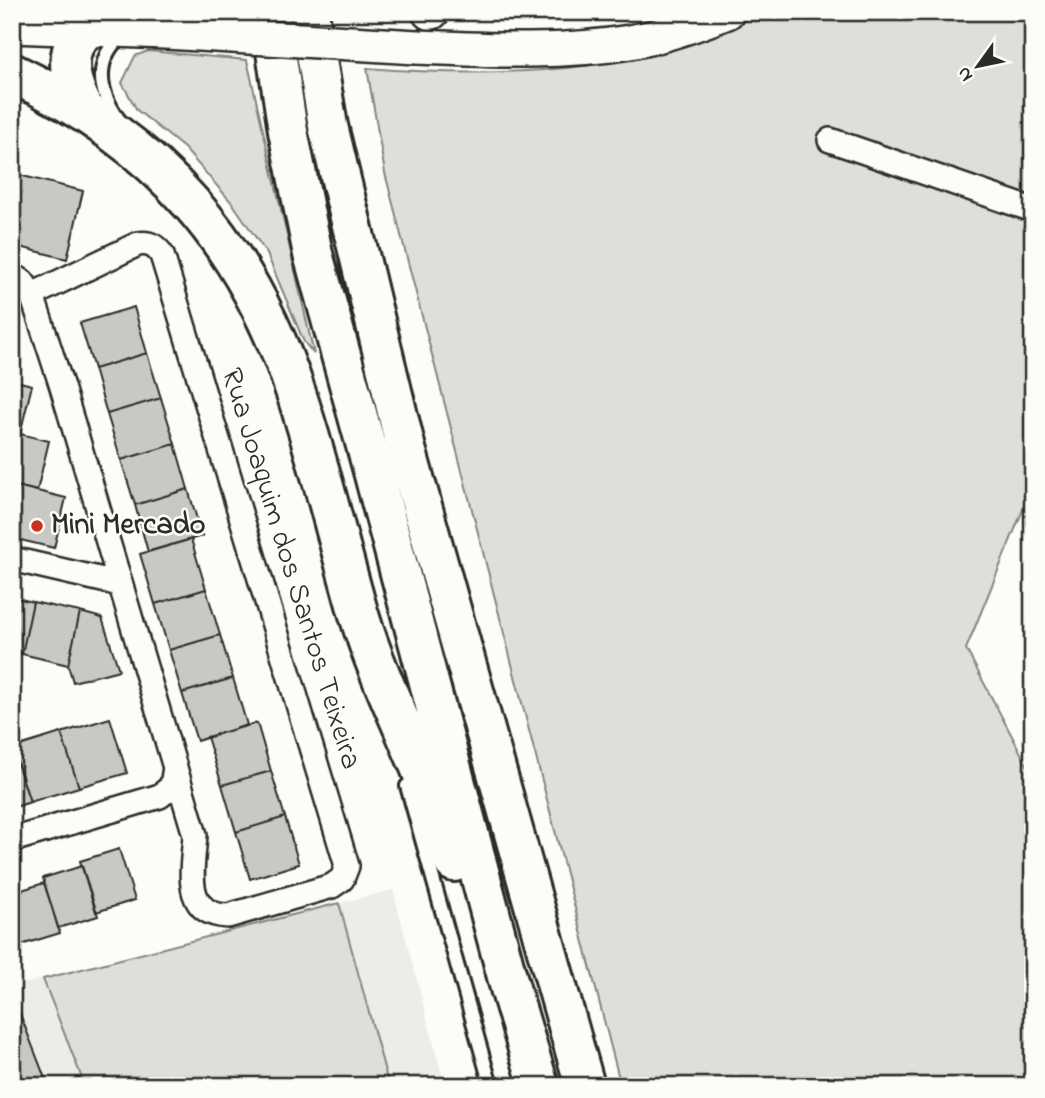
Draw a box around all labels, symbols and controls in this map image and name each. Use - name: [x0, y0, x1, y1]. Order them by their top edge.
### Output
- north arrow: [944, 32, 1014, 102]
- text: N: [951, 61, 981, 87]
- street label: Rua Joaquim dos Santos Teixeira: [208, 363, 372, 775]
- place label: Mini Mercado: [51, 504, 205, 548]
- marker: Mini Mercado: [29, 518, 45, 534]

